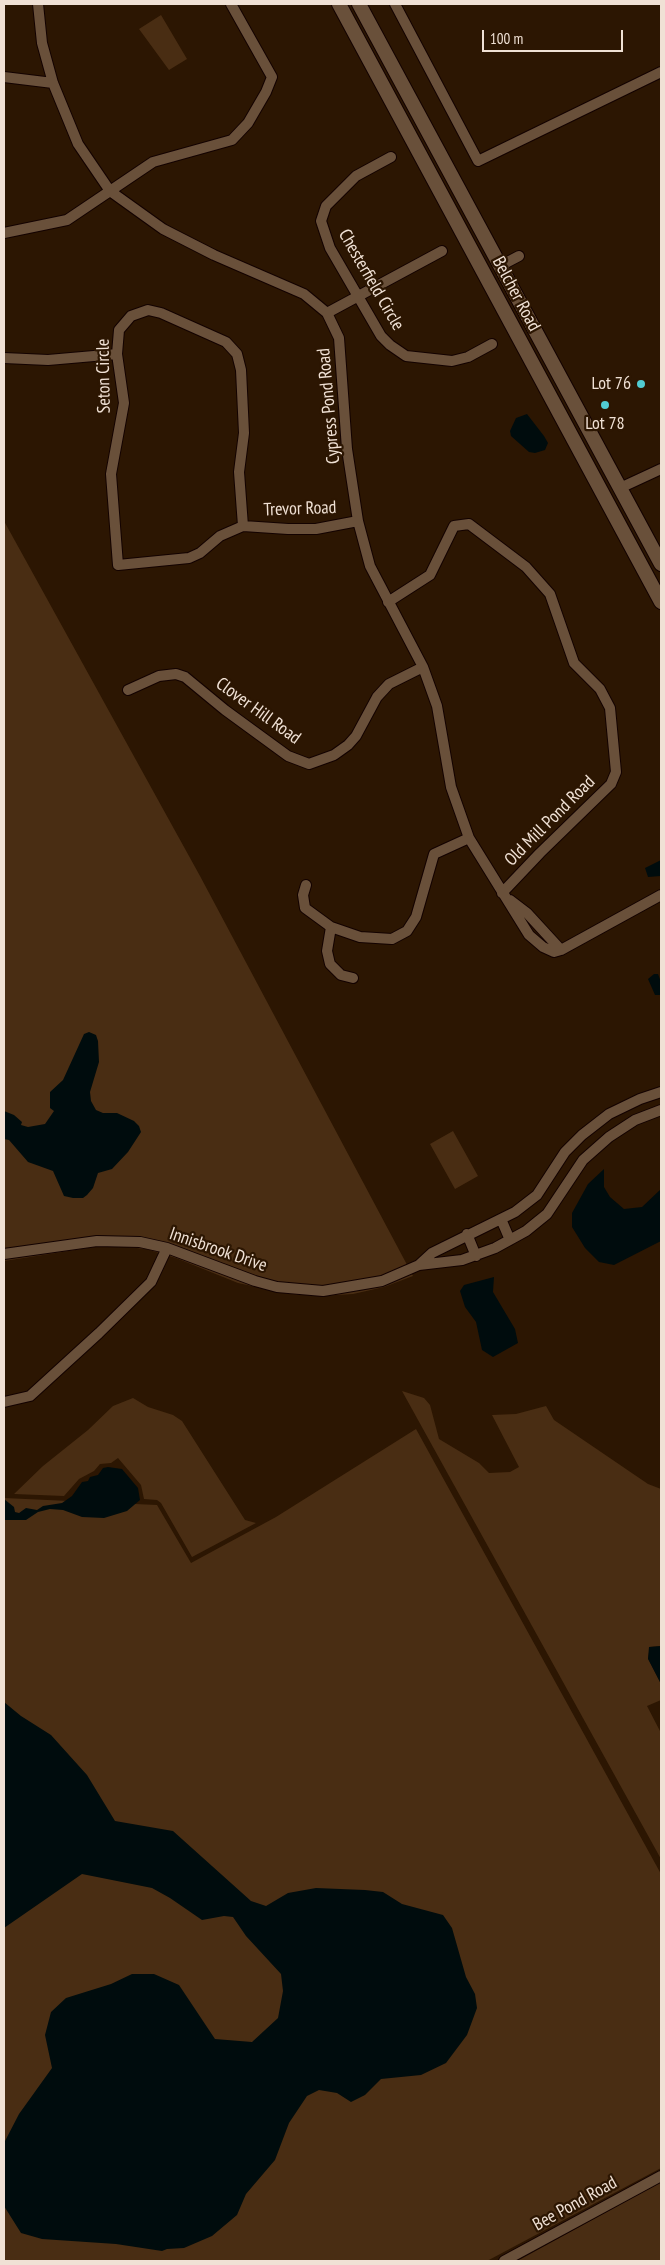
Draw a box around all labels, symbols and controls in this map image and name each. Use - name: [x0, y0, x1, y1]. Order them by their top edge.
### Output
- scale bar: [485, 20, 626, 52]
- text: 100 m: [490, 29, 523, 48]
- street label: Chesterfield Circle: [333, 226, 409, 334]
- street label: Belcher Road: [487, 253, 545, 335]
- street label: Seton Circle: [93, 339, 115, 413]
- street label: Cypress Pond Road: [313, 347, 345, 465]
- place label: Lot 76: [592, 373, 631, 395]
- marker: Lot 76: [635, 378, 647, 390]
- marker: Lot 78: [599, 399, 611, 411]
- place label: Lot 78: [585, 413, 625, 435]
- street label: Trevor Road: [263, 497, 337, 521]
- street label: Clover Hill Road: [211, 673, 305, 749]
- street label: Old Mill Pond Road: [500, 771, 600, 871]
- street label: Innisbrook Drive: [166, 1223, 270, 1277]
- street label: Bee Pond Road: [529, 2172, 621, 2236]

